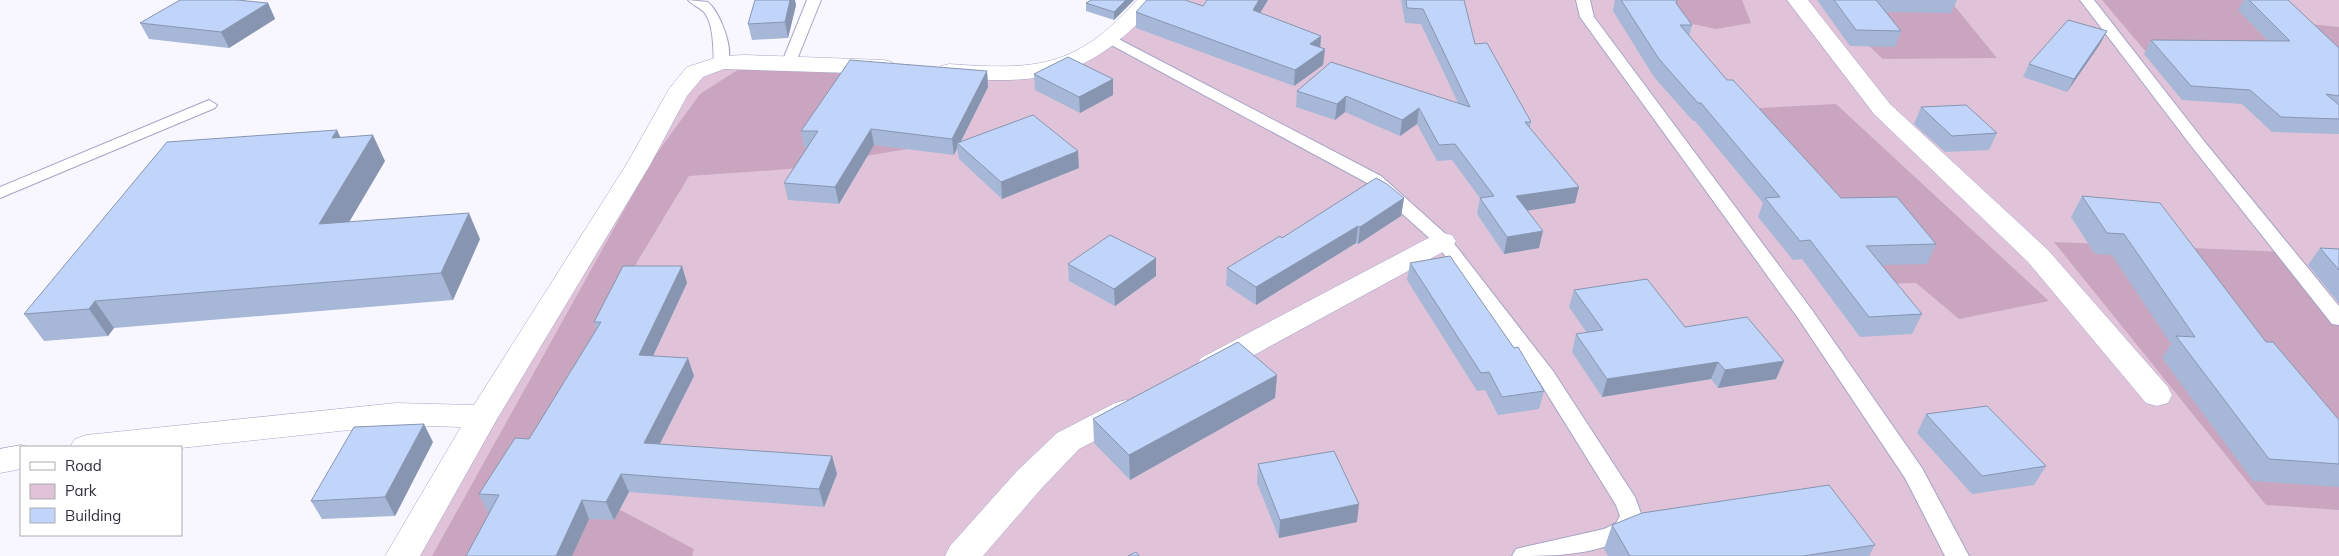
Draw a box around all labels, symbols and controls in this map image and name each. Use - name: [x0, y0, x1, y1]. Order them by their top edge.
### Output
- legend: [20, 446, 182, 536]
- text: Road: [65, 456, 102, 475]
- text: Park: [65, 481, 97, 500]
- text: Building: [65, 506, 121, 525]

